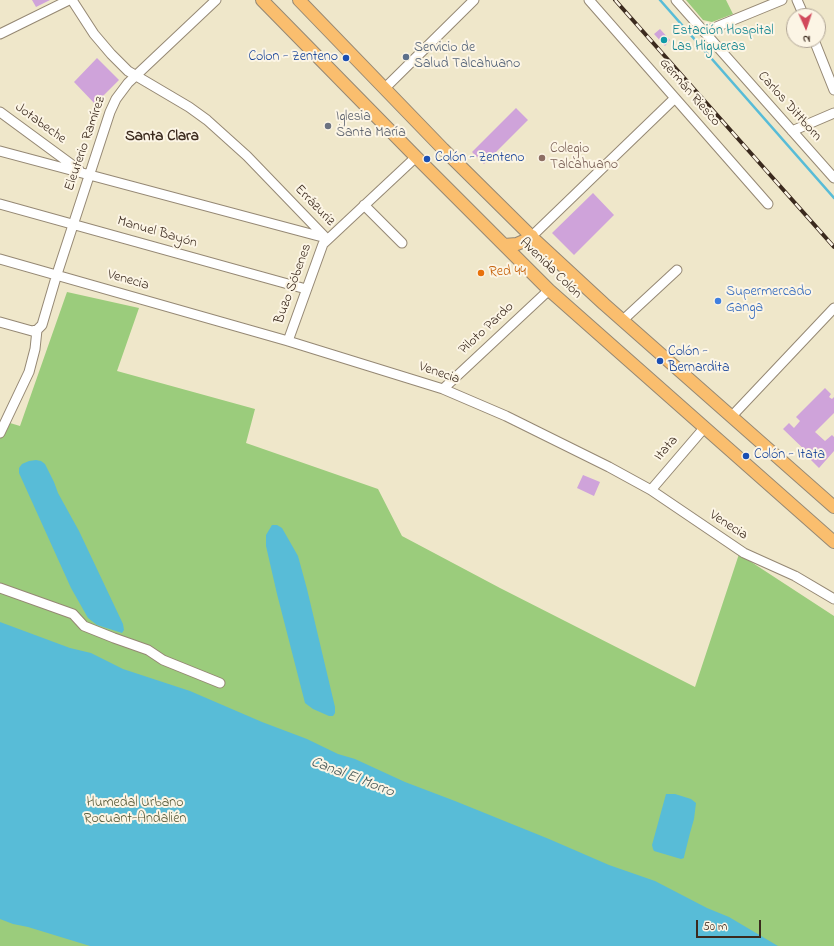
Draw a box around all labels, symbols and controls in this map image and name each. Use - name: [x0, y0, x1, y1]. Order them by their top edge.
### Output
- north arrow: [786, 8, 826, 48]
- place label: Estación Hospital Las Higueras: [672, 24, 774, 56]
- text: N: [802, 31, 811, 47]
- marker: Estación Hospital Las Higueras: [659, 35, 669, 45]
- place label: Servicio de Salud Talcahuano: [414, 41, 520, 74]
- place label: Colon - Zenteno: [248, 50, 338, 66]
- marker: Servicio de Salud Talcahuano: [401, 52, 411, 62]
- marker: Colon - Zenteno: [341, 53, 351, 63]
- street label: Germán Riesco: [655, 55, 723, 131]
- street label: Carlos Dittborn: [753, 69, 825, 145]
- street label: Eleuterio Ramírez: [62, 95, 110, 193]
- street label: Jotabeche: [11, 100, 69, 148]
- place label: Iglesia Santa María: [336, 110, 406, 142]
- marker: Iglesia Santa María: [323, 121, 333, 131]
- district label: Santa Clara: [125, 129, 199, 147]
- place label: Colegio Talcahuano: [550, 142, 618, 174]
- place label: Colón - Zenteno: [435, 151, 525, 167]
- marker: Colegio Talcahuano: [537, 153, 547, 163]
- marker: Colón - Zenteno: [422, 154, 432, 164]
- street label: Errázuriz: [290, 182, 338, 230]
- street label: Manuel Bayón: [115, 214, 199, 252]
- street label: Avenida Colón: [515, 235, 585, 303]
- street label: Buzo Sóbenes: [272, 242, 316, 326]
- place label: Red 44: [489, 265, 526, 281]
- street label: Venecia: [105, 267, 151, 295]
- marker: Red 44: [476, 268, 486, 278]
- place label: Supermercado Ganga: [726, 285, 812, 318]
- marker: Supermercado Ganga: [713, 296, 723, 306]
- street label: Piloto Pardo: [456, 299, 518, 359]
- place label: Colón - Bernardita: [668, 345, 729, 378]
- marker: Colón - Bernardita: [655, 356, 665, 366]
- street label: Venecia: [416, 359, 462, 389]
- street label: Itata: [652, 433, 682, 465]
- place label: Colón - Itata: [754, 448, 825, 464]
- marker: Colón - Itata: [741, 451, 751, 461]
- street label: Venecia: [706, 507, 750, 545]
- water label: Canal El Morro: [308, 754, 396, 802]
- park label: Humedal Urbano Rocuant-Andalién: [84, 796, 186, 828]
- scale bar: [698, 912, 763, 938]
- text: 50 m: [703, 918, 727, 936]

